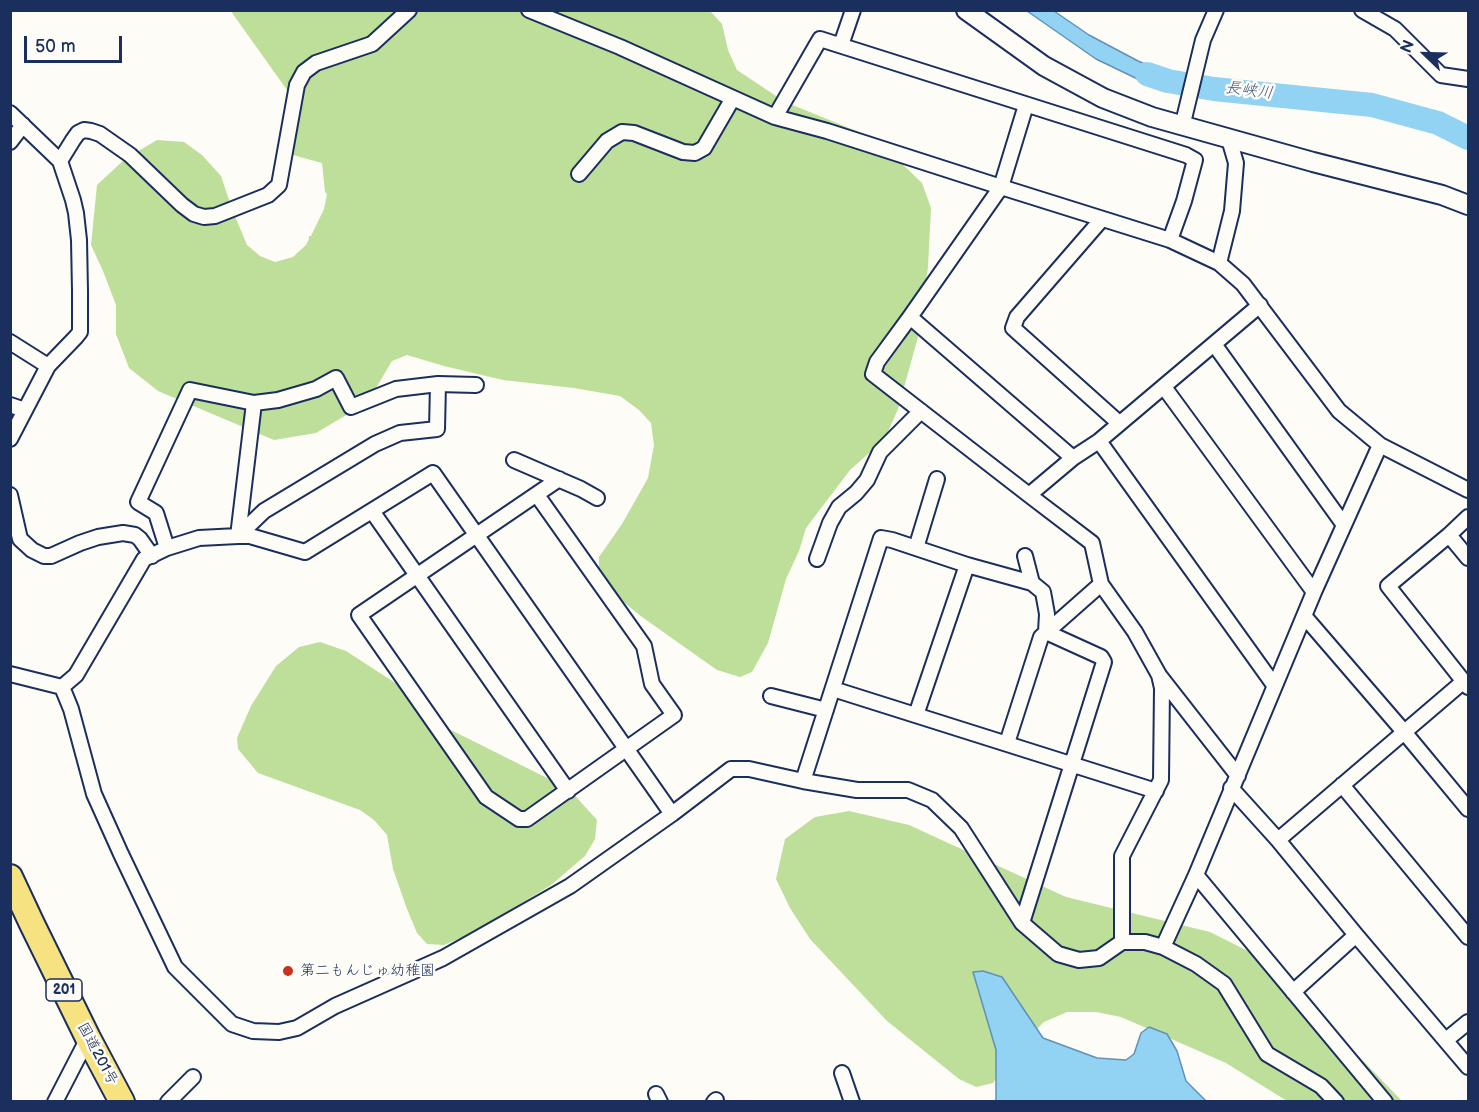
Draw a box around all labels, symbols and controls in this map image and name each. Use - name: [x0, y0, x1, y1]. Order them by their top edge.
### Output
- scale bar: [27, 24, 124, 62]
- north arrow: [1395, 24, 1455, 84]
- text: 50 m: [35, 36, 76, 57]
- text: N: [1397, 38, 1419, 56]
- water label: 長峡川: [1224, 79, 1274, 103]
- place label: 第二もんじゅ幼稚園: [300, 962, 435, 980]
- marker: 第二もんじゅ幼稚園: [281, 964, 295, 978]
- road number: 201: [46, 979, 82, 1001]
- street label: 国道201号: [73, 1020, 121, 1088]

